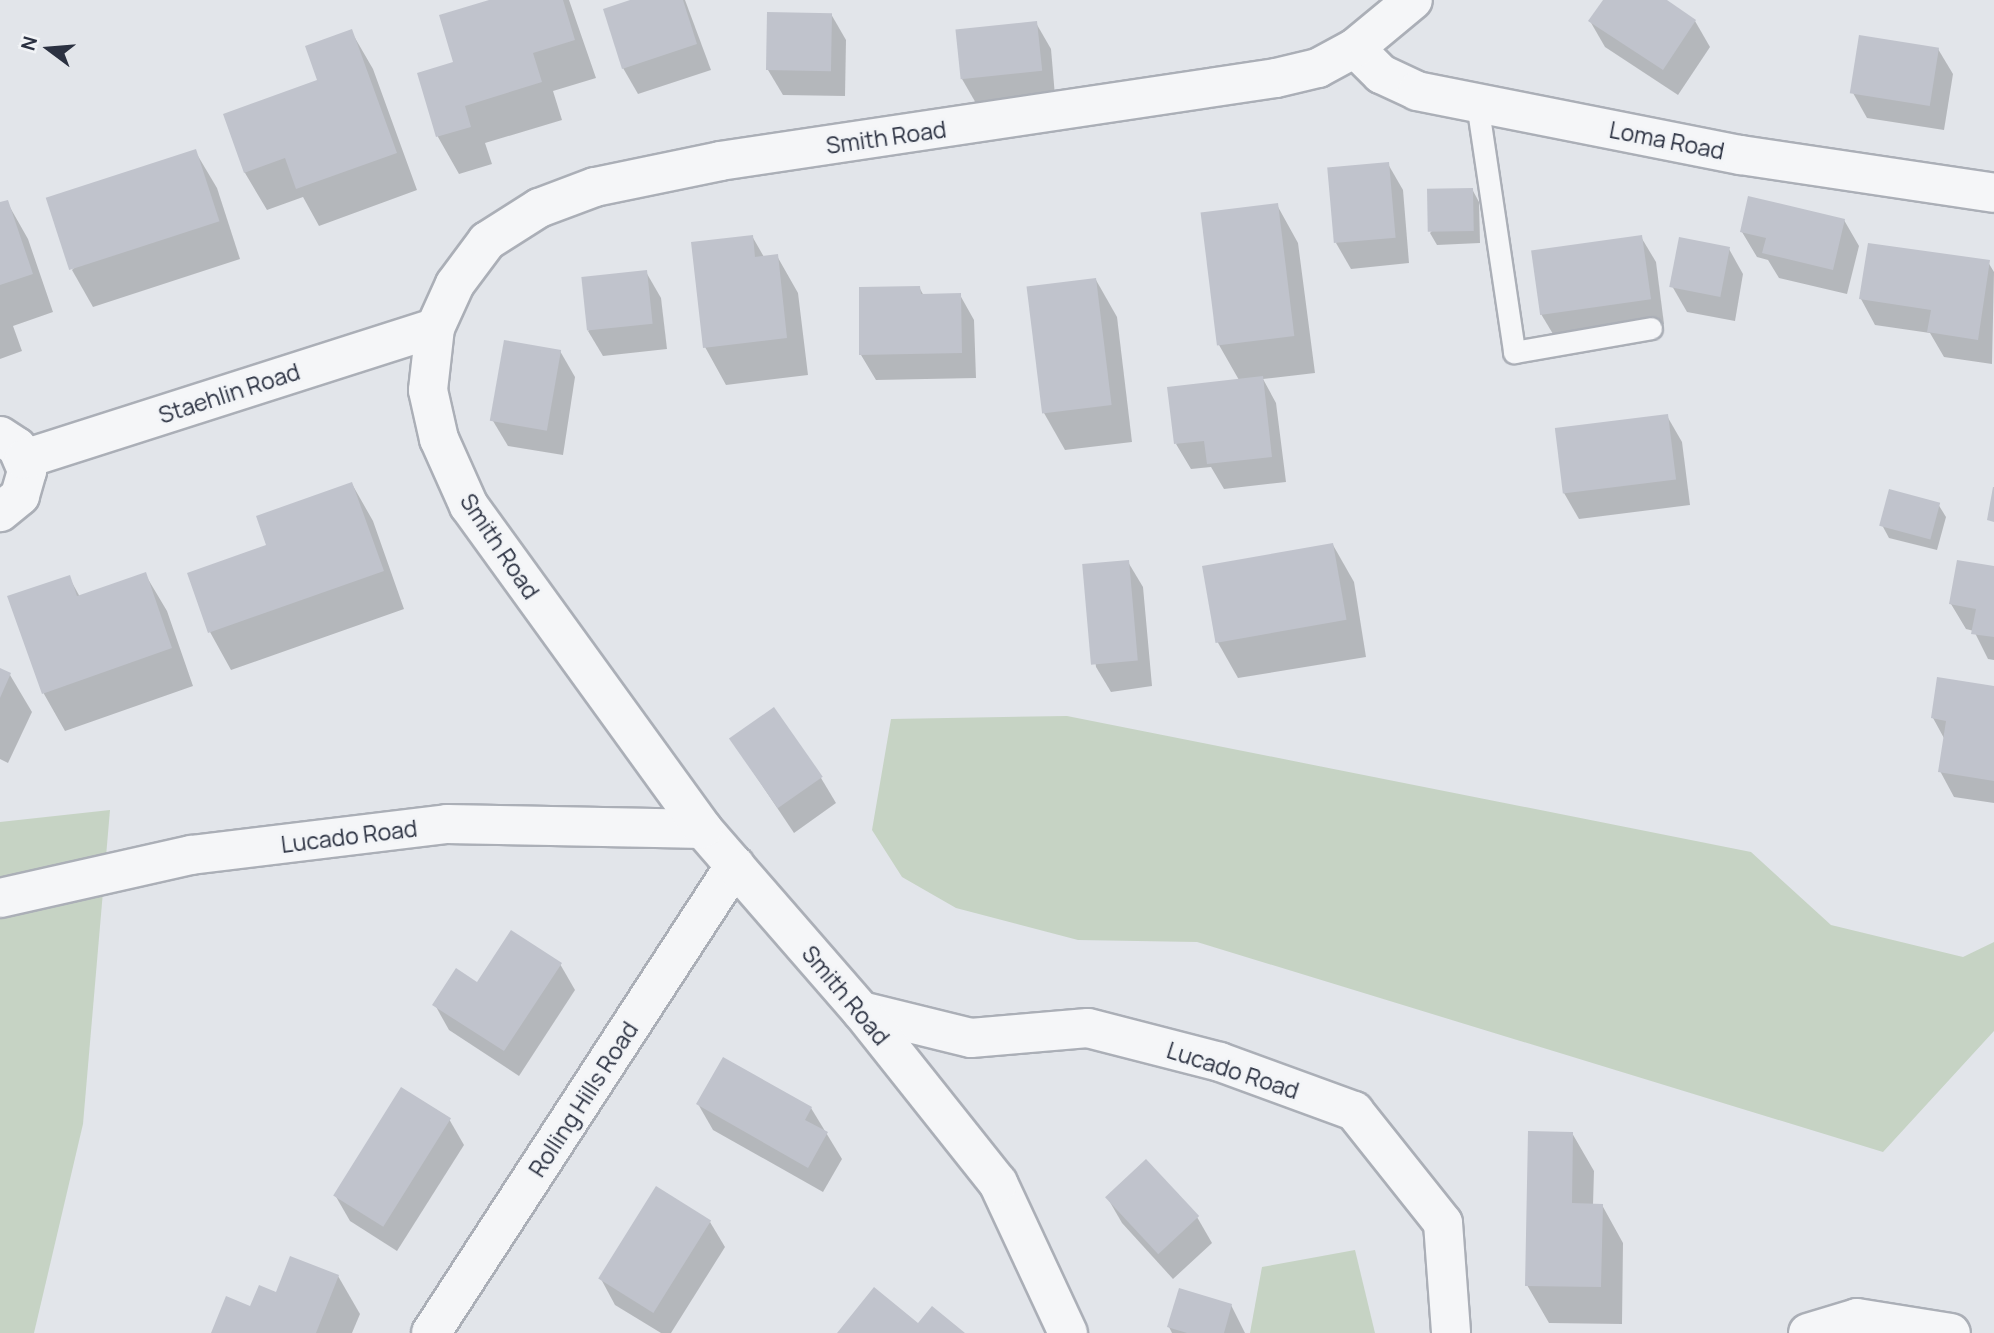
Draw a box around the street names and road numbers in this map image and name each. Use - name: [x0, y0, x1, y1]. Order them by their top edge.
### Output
- street label: Smith Road: [824, 115, 948, 159]
- street label: Loma Road: [1607, 115, 1727, 165]
- street label: Staehlin Road: [155, 357, 303, 429]
- street label: Smith Road: [455, 488, 545, 604]
- street label: Lucado Road: [279, 814, 419, 858]
- street label: Smith Road: [797, 940, 895, 1050]
- street label: Rolling Hills Road: [523, 1016, 643, 1182]
- street label: Lucado Road: [1164, 1036, 1302, 1104]

